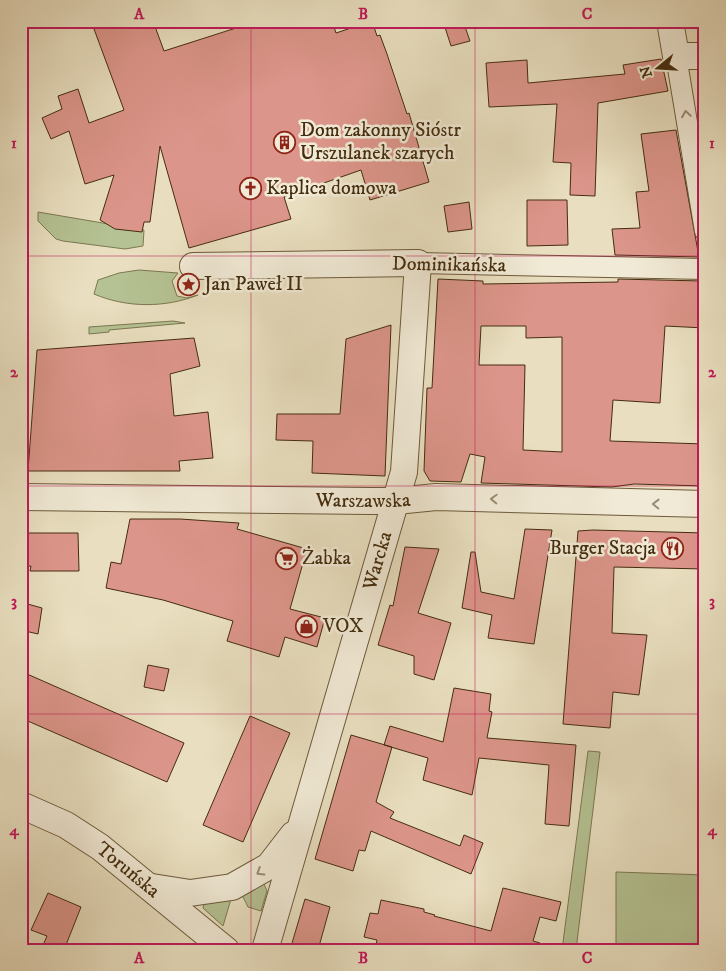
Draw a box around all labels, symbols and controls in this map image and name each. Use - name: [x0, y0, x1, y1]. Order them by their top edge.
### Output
- text: A: [133, 4, 145, 24]
- text: B: [358, 4, 368, 24]
- text: C: [582, 4, 592, 24]
- north arrow: [634, 42, 684, 92]
- text: N: [636, 63, 657, 80]
- one-way arrow: [681, 109, 691, 118]
- place label: Dom zakonny Sióstr Urszulanek szarych: [300, 118, 462, 166]
- building icon: Dom zakonny Sióstr Urszulanek szarych: [272, 130, 296, 154]
- text: 1: [11, 133, 17, 153]
- text: 1: [709, 133, 715, 153]
- church icon: Kaplica domowa: [238, 176, 262, 200]
- place label: Kaplica domowa: [266, 176, 397, 201]
- street label: Dominikańska: [392, 252, 507, 279]
- place icon: Jan Paweł II: [176, 272, 200, 296]
- place label: Jan Paweł II: [202, 272, 303, 297]
- text: 2: [10, 362, 19, 382]
- text: 2: [708, 362, 717, 382]
- street label: Warszawska: [314, 487, 412, 514]
- one-way arrow: [489, 494, 497, 504]
- one-way arrow: [652, 498, 660, 509]
- street label: Warcka: [357, 528, 398, 594]
- place label: Burger Stacja: [549, 536, 656, 561]
- restaurant icon: Burger Stacja: [660, 536, 684, 560]
- supermarket icon: Żabka: [274, 546, 298, 570]
- place label: Żabka: [302, 546, 352, 571]
- text: 3: [11, 591, 17, 611]
- text: 3: [709, 591, 715, 611]
- shop icon: VOX: [295, 614, 319, 638]
- place label: VOX: [322, 614, 364, 639]
- text: 4: [8, 820, 19, 840]
- text: 4: [706, 820, 717, 840]
- street label: Toruńska: [91, 836, 166, 904]
- one-way arrow: [256, 866, 265, 876]
- text: A: [133, 948, 145, 968]
- text: B: [358, 948, 368, 968]
- text: C: [582, 948, 592, 968]

